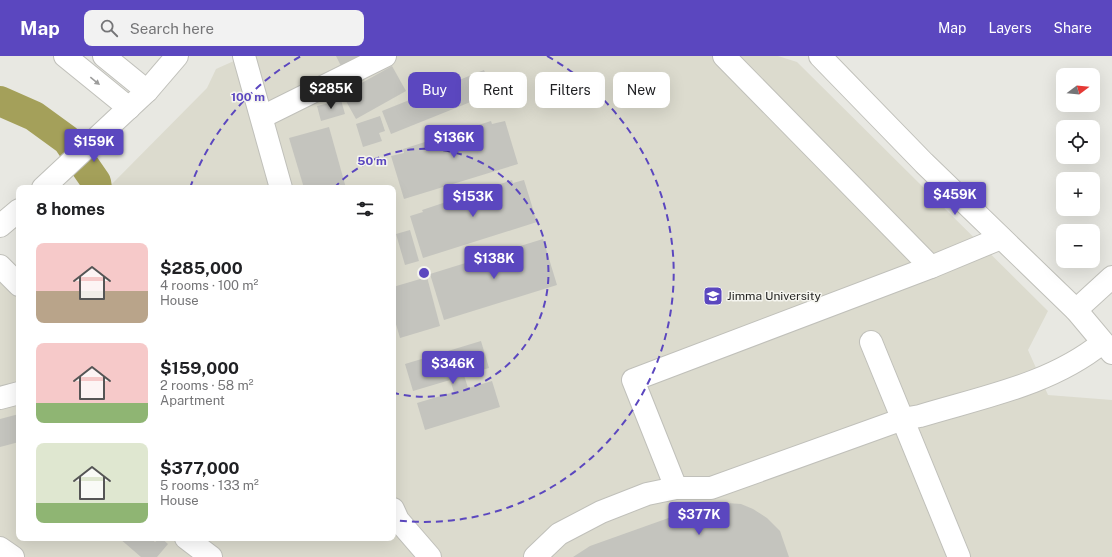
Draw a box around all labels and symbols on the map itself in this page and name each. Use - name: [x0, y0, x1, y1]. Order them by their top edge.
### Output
- north arrow: [1056, 68, 1100, 112]
- one-way arrow: [90, 76, 101, 85]
- pin: $285K: [303, 76, 359, 110]
- text: 100 m: [231, 90, 265, 104]
- pin: $136K: [426, 125, 482, 159]
- pin: $159K: [66, 129, 122, 163]
- text: 50 m: [357, 154, 387, 168]
- pin: $459K: [927, 182, 983, 216]
- pin: $153K: [445, 184, 501, 218]
- pin: $138K: [466, 246, 522, 280]
- centre of rings: [417, 266, 431, 280]
- school or university icon: Jimma University: [702, 285, 724, 307]
- place label: Jimma University: [727, 289, 821, 303]
- pin: $346K: [425, 351, 481, 385]
- pin: $377K: [671, 502, 727, 536]

